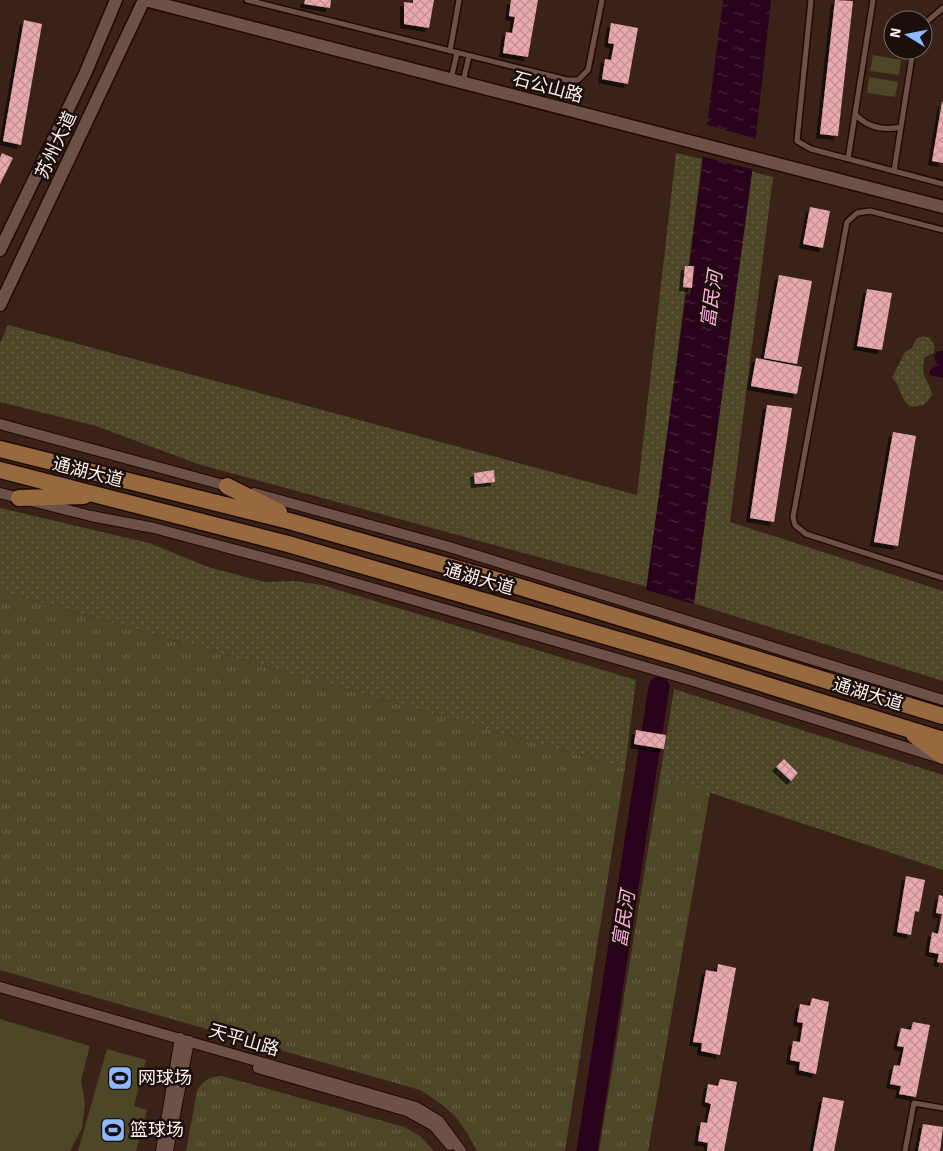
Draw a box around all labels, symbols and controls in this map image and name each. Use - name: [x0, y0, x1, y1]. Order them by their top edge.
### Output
- north arrow: [883, 10, 933, 60]
- text: N: [886, 27, 905, 39]
- street label: 石公山路: [510, 67, 586, 107]
- street label: 苏州大道: [31, 108, 81, 182]
- water label: 富民河: [696, 265, 728, 329]
- street label: 通湖大道: [50, 453, 126, 491]
- street label: 通湖大道: [441, 559, 517, 599]
- street label: 通湖大道: [830, 673, 906, 715]
- water label: 富民河: [608, 885, 641, 949]
- street label: 天平山路: [206, 1020, 282, 1060]
- sports icon: 网球场: [107, 1065, 133, 1091]
- place label: 网球场: [138, 1067, 192, 1089]
- sports icon: 篮球场: [100, 1117, 126, 1143]
- place label: 篮球场: [130, 1119, 184, 1141]

